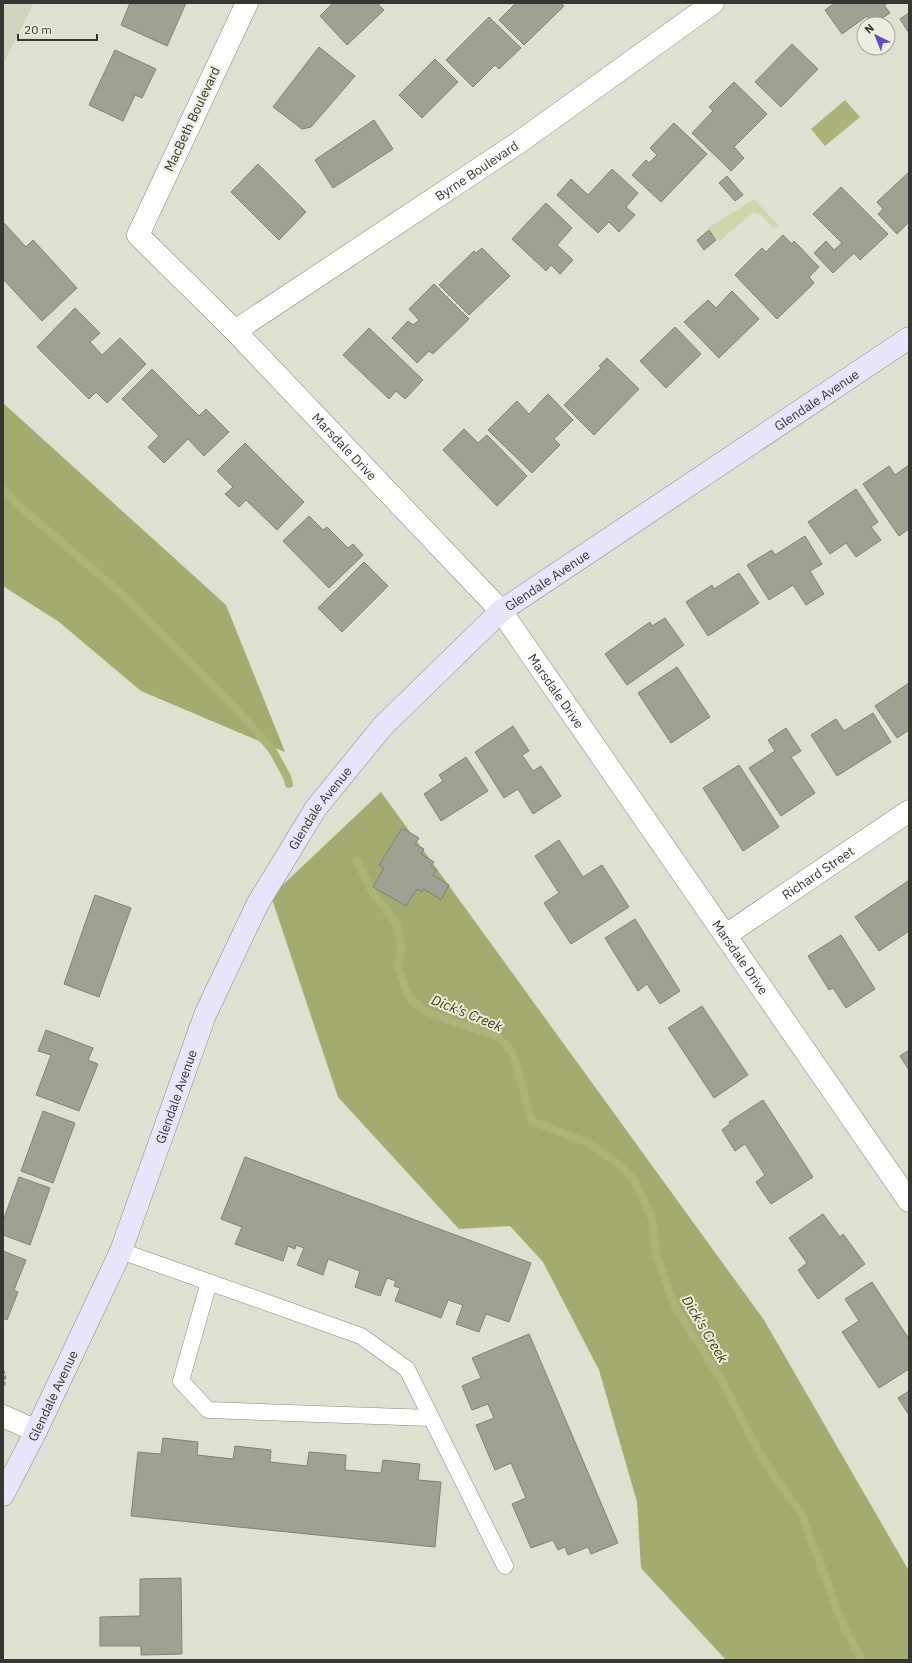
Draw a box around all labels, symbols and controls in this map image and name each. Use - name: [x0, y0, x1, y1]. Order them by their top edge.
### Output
- scale bar: [18, 16, 97, 42]
- north arrow: [856, 16, 896, 56]
- text: N: [861, 21, 877, 37]
- text: 20 m: [24, 22, 52, 37]
- street label: MacBeth Boulevard: [160, 64, 224, 174]
- street label: Byrne Boulevard: [432, 137, 521, 204]
- street label: Glendale Avenue: [771, 365, 862, 434]
- street label: Marsdale Drive: [308, 409, 381, 484]
- street label: Glendale Avenue: [501, 546, 593, 615]
- street label: Marsdale Drive: [524, 650, 588, 731]
- street label: Glendale Avenue: [284, 763, 355, 853]
- street label: Richard Street: [779, 842, 857, 903]
- street label: Marsdale Drive: [709, 917, 772, 998]
- water label: Dick's Creek: [429, 991, 506, 1036]
- street label: Glendale Avenue: [151, 1047, 201, 1146]
- water label: Dick's Creek: [678, 1292, 732, 1366]
- street label: Glendale Avenue: [24, 1347, 81, 1444]

